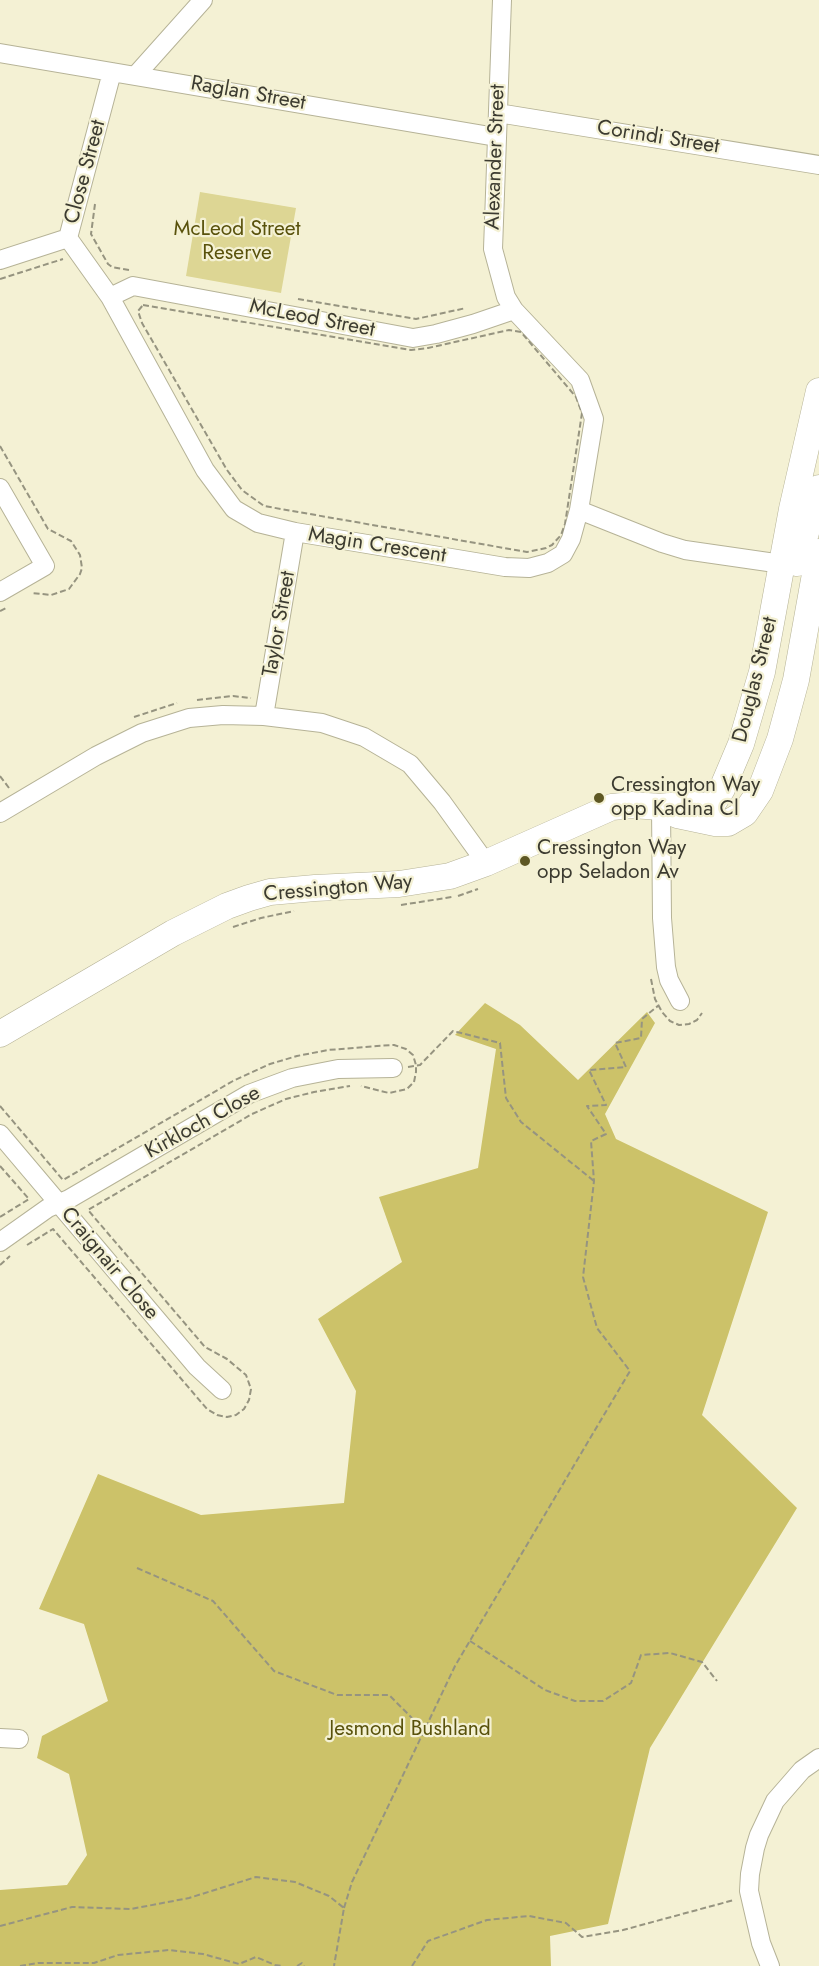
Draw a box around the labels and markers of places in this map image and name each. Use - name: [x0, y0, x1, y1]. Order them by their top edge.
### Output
- place label: Cressington Way opp Kadina Cl: [611, 773, 760, 823]
- marker: Cressington Way opp Kadina Cl: [592, 791, 606, 805]
- place label: Cressington Way opp Seladon Av: [537, 836, 686, 886]
- marker: Cressington Way opp Seladon Av: [518, 854, 532, 868]

